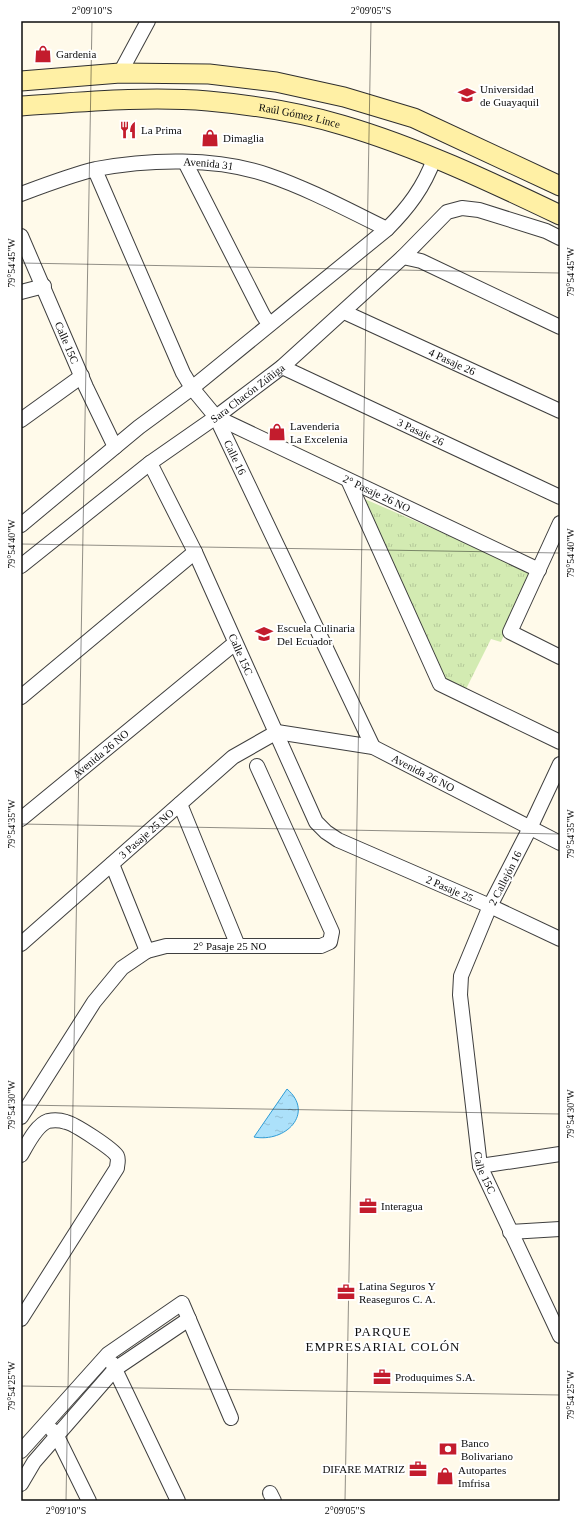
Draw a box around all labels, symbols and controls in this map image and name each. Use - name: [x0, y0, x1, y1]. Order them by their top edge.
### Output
- text: 2°09'10"S: [72, 5, 112, 16]
- text: 2°09'05"S: [351, 5, 391, 16]
- shop icon: Gardenia: [33, 44, 53, 64]
- place label: Gardenia: [56, 48, 96, 60]
- place label: Universidad de Guayaquil: [480, 83, 539, 108]
- school or university icon: Universidad de Guayaquil: [457, 85, 477, 105]
- street label: Raúl Gómez Lince: [258, 101, 342, 130]
- restaurant icon: La Prima: [118, 120, 138, 140]
- place label: La Prima: [141, 124, 182, 136]
- shop icon: Dimaglia: [200, 128, 220, 148]
- place label: Dimaglia: [223, 132, 264, 144]
- street label: Avenida 31: [183, 156, 234, 172]
- text: 79°54'45"W: [6, 238, 17, 288]
- text: 79°54'45"W: [565, 247, 576, 297]
- street label: Calle 15C: [53, 320, 81, 365]
- street label: 4 Pasaje 26: [427, 346, 478, 378]
- street label: Sara Chacón Zúñiga: [208, 361, 287, 425]
- street label: 3 Pasaje 26: [395, 416, 446, 448]
- place label: Lavenderia La Excelenia: [290, 420, 348, 445]
- shop icon: Lavenderia La Excelenia: [267, 422, 287, 442]
- street label: Calle 16: [222, 438, 249, 477]
- street label: 2° Pasaje 26 NO: [341, 472, 413, 514]
- text: 79°54'40"W: [6, 519, 17, 569]
- text: 79°54'40"W: [565, 528, 576, 578]
- place label: Escuela Culinaria Del Ecuador: [277, 622, 355, 647]
- school or university icon: Escuela Culinaria Del Ecuador: [254, 624, 274, 644]
- street label: Calle 15C: [226, 632, 255, 677]
- street label: Avenida 26 NO: [70, 727, 131, 780]
- street label: Avenida 26 NO: [390, 752, 457, 794]
- text: 79°54'35"W: [6, 799, 17, 849]
- street label: 3 Pasaje 25 NO: [116, 806, 176, 861]
- text: 79°54'35"W: [565, 809, 576, 859]
- street label: 2 Callejón 16: [486, 848, 524, 907]
- street label: 2 Pasaje 25: [424, 873, 476, 904]
- street label: 2° Pasaje 25 NO: [193, 940, 267, 952]
- text: 79°54'30"W: [6, 1080, 17, 1130]
- text: 79°54'30"W: [565, 1089, 576, 1139]
- street label: Calle 15C: [472, 1151, 498, 1196]
- office icon: Interagua: [358, 1196, 378, 1216]
- place label: Interagua: [381, 1200, 423, 1212]
- place label: Latina Seguros Y Reaseguros C. A.: [359, 1280, 436, 1305]
- office icon: Latina Seguros Y Reaseguros C. A.: [336, 1282, 356, 1302]
- district label: PARQUE EMPRESARIAL COLÓN: [306, 1324, 460, 1354]
- text: 79°54'25"W: [6, 1361, 17, 1411]
- office icon: Produquimes S.A.: [372, 1367, 392, 1387]
- text: 79°54'25"W: [565, 1370, 576, 1420]
- place label: Produquimes S.A.: [395, 1371, 476, 1383]
- place label: Banco Bolivariano: [461, 1437, 513, 1462]
- bank icon: Banco Bolivariano: [438, 1439, 458, 1459]
- office icon: DIFARE MATRIZ: [408, 1459, 428, 1479]
- place label: DIFARE MATRIZ: [322, 1463, 405, 1475]
- place label: Autopartes Imfrisa: [458, 1464, 506, 1489]
- shop icon: Autopartes Imfrisa: [435, 1466, 455, 1486]
- text: 2°09'10"S: [46, 1505, 86, 1516]
- text: 2°09'05"S: [325, 1505, 365, 1516]

